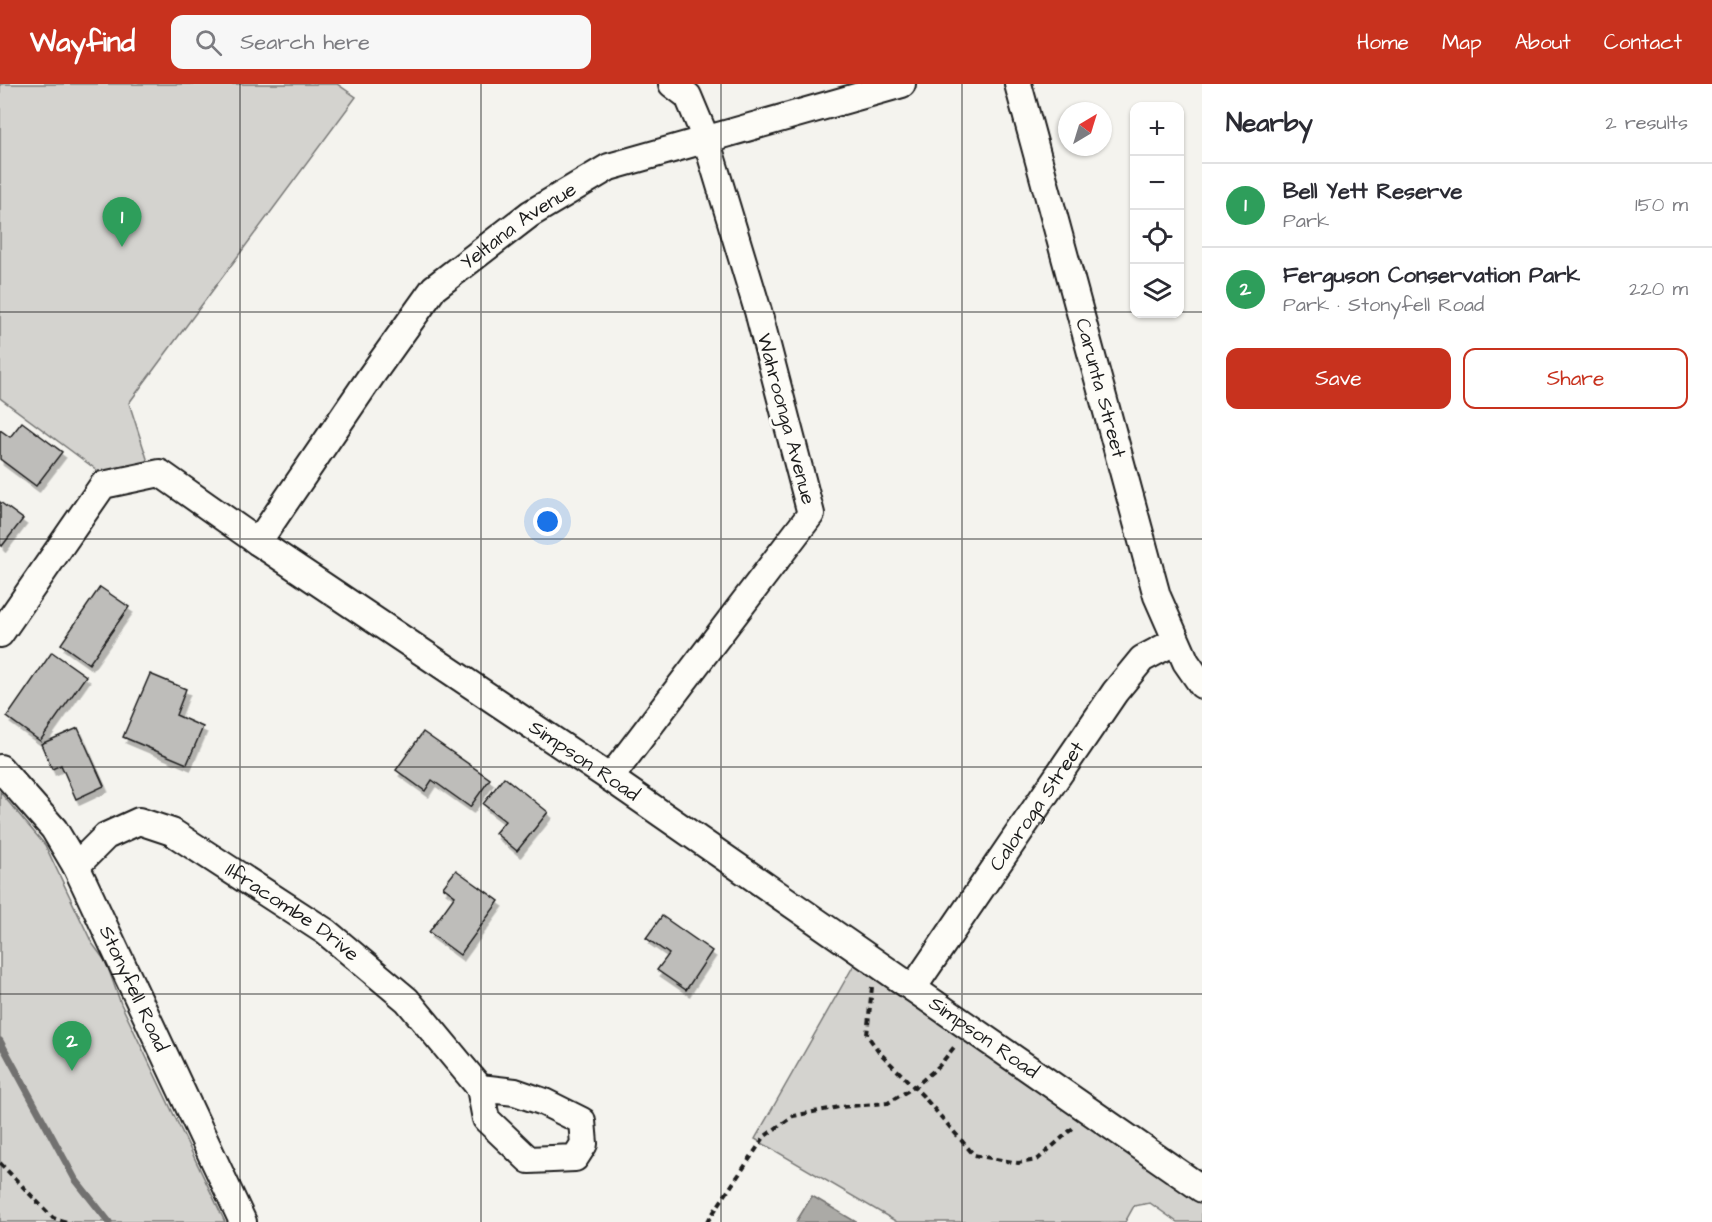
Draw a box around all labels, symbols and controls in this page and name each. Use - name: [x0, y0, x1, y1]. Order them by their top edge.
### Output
- search box: [171, 15, 591, 69]
- text: Wayfind: [30, 23, 135, 62]
- icon: search: [192, 26, 225, 59]
- text: Search here: [240, 27, 370, 58]
- text: Home: [1357, 28, 1409, 57]
- text: Map: [1442, 28, 1482, 57]
- text: About: [1515, 28, 1571, 57]
- text: Contact: [1604, 28, 1682, 57]
- north arrow: [1058, 102, 1112, 156]
- map controls: [1130, 102, 1184, 318]
- button: +: [1130, 102, 1184, 156]
- text: Nearby: [1226, 105, 1313, 141]
- text: 2 results: [1605, 109, 1688, 137]
- button: −: [1130, 156, 1184, 210]
- street label: Yeltana Avenue: [455, 175, 582, 277]
- text: Bell Yett Reserve: [1283, 176, 1463, 207]
- text: 1: [1244, 191, 1247, 219]
- text: 150 m: [1635, 191, 1688, 219]
- pin: 1: [102, 198, 142, 247]
- text: Park: [1283, 207, 1329, 235]
- button: locate: [1130, 210, 1184, 264]
- text: Ferguson Conservation Park: [1283, 260, 1580, 291]
- button: layers: [1130, 264, 1184, 318]
- text: 2: [1240, 275, 1251, 303]
- text: 220 m: [1629, 275, 1688, 303]
- text: Park · Stonyfell Road: [1283, 291, 1484, 319]
- street label: Carunta Street: [1068, 315, 1133, 461]
- street label: Wahroonga Avenue: [749, 330, 822, 508]
- button: Save: [1226, 348, 1451, 409]
- button: Share: [1463, 348, 1688, 409]
- your location: [533, 507, 562, 536]
- street label: Simpson Road: [523, 713, 645, 808]
- street label: Caloroga Street: [983, 736, 1091, 877]
- street label: Ilfracombe Drive: [220, 856, 365, 968]
- street label: Stonyfell Road: [92, 921, 175, 1056]
- street label: Simpson Road: [923, 989, 1044, 1085]
- pin: 2: [52, 1022, 92, 1071]

